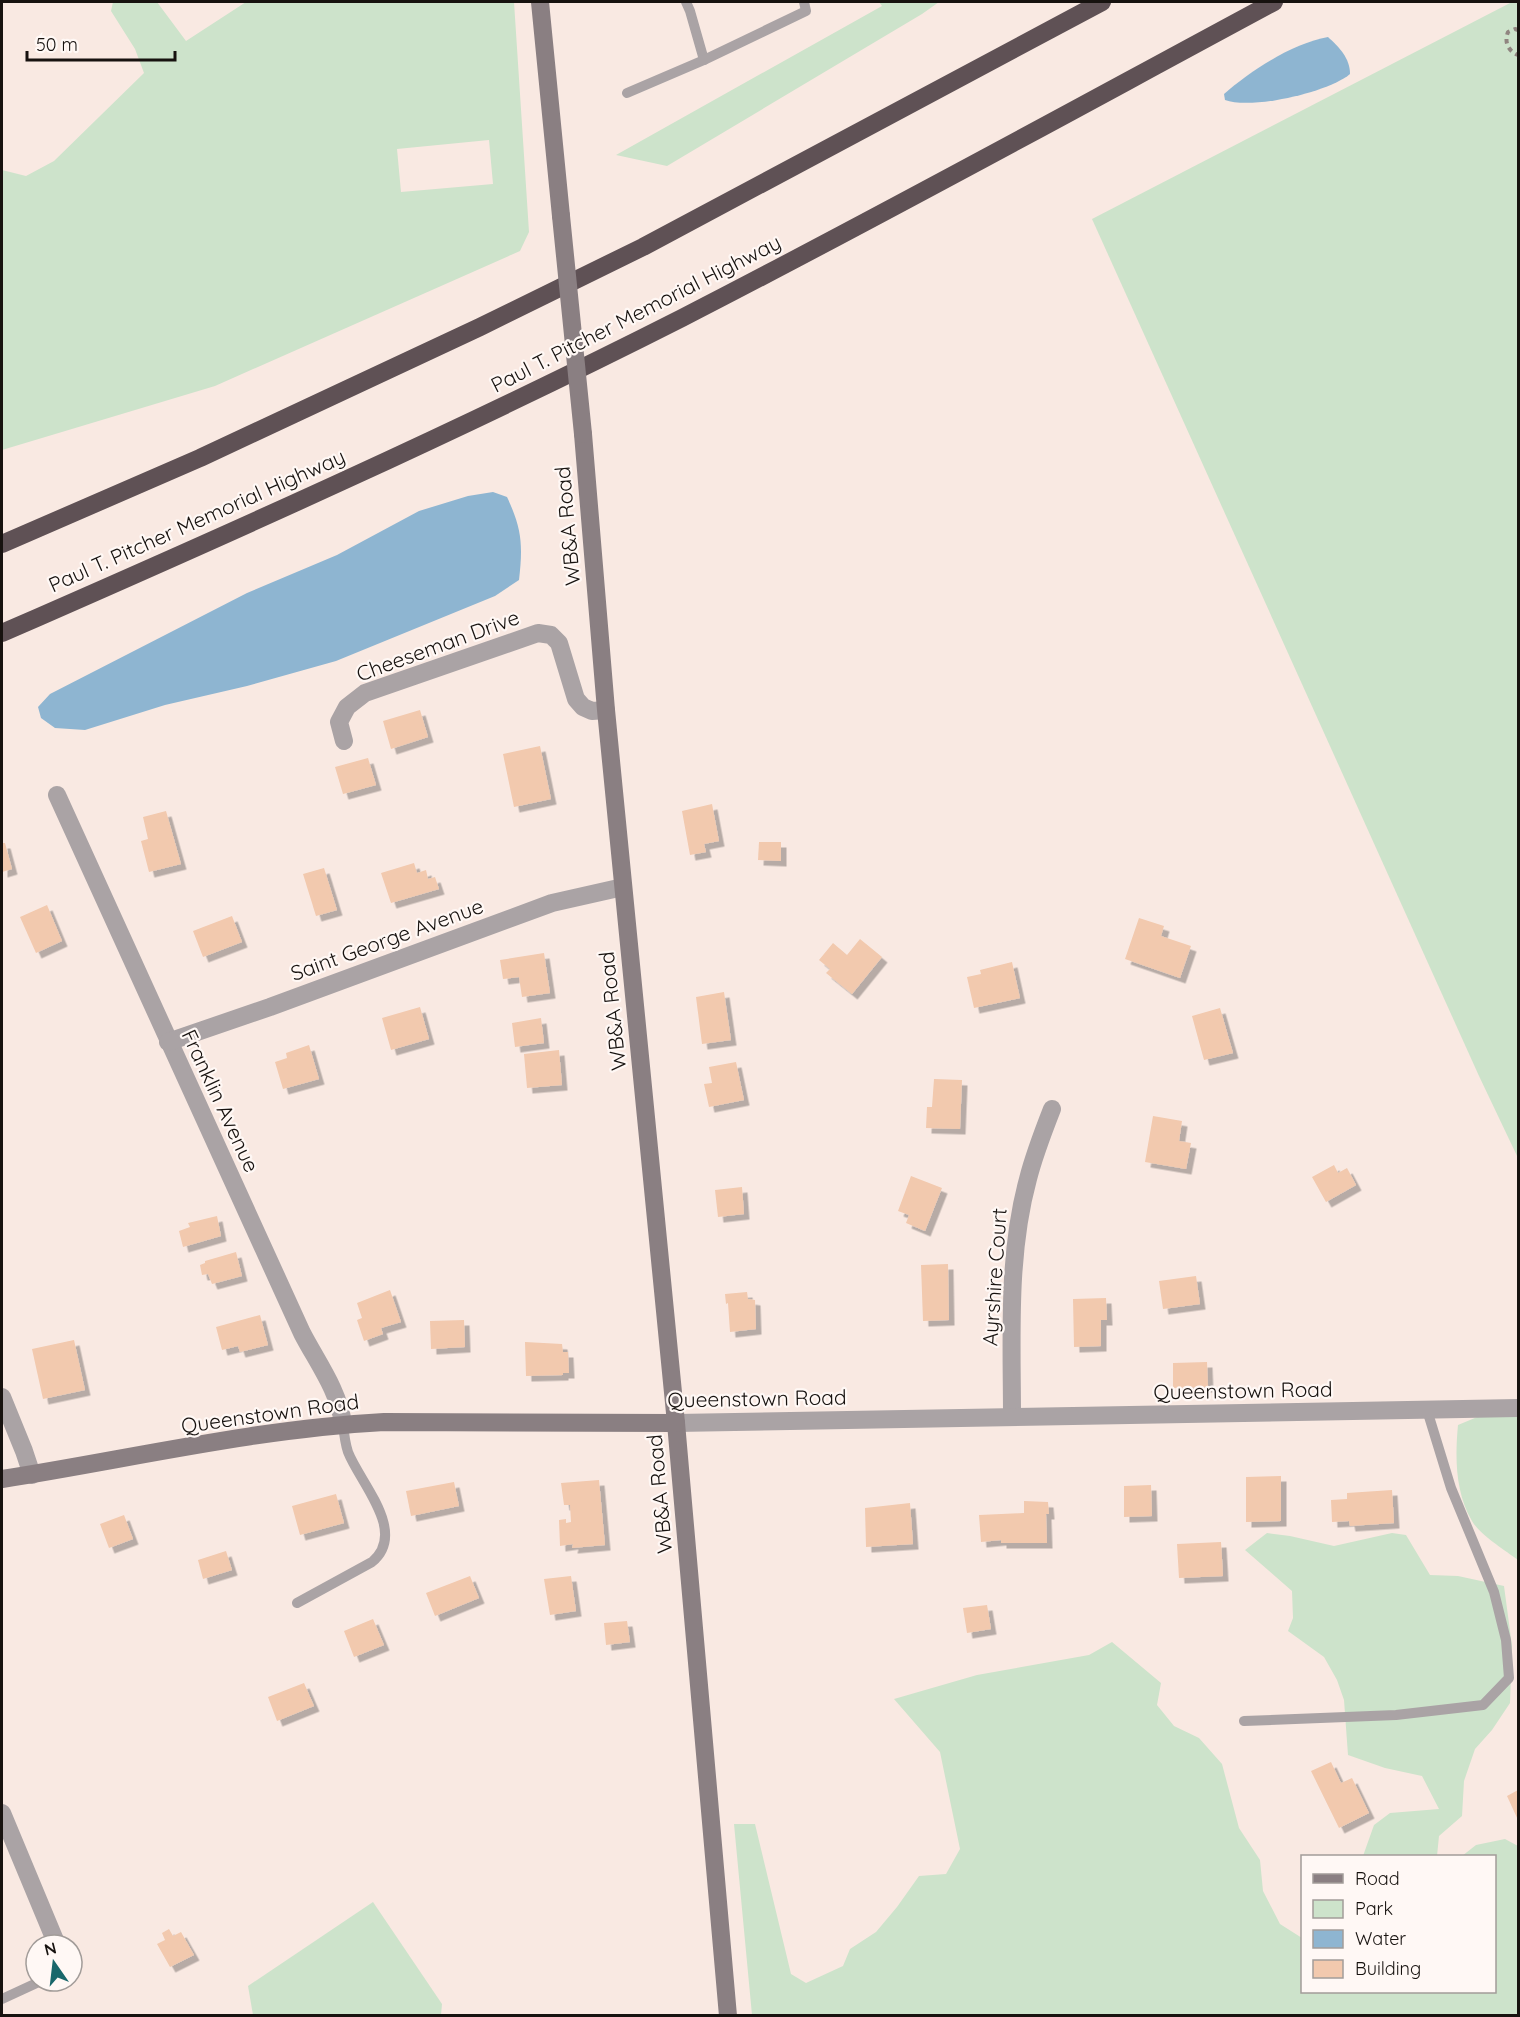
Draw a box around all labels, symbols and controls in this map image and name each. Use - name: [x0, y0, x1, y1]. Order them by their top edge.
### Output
- scale bar: [27, 24, 176, 62]
- text: 50 m: [36, 33, 78, 56]
- street label: Paul T. Pitcher Memorial Highway: [486, 228, 785, 398]
- street label: Paul T. Pitcher Memorial Highway: [44, 443, 349, 597]
- street label: WB&A Road: [549, 465, 585, 587]
- street label: Cheeseman Drive: [353, 604, 523, 687]
- street label: Saint George Avenue: [287, 892, 486, 986]
- street label: WB&A Road: [593, 950, 631, 1072]
- street label: Franklin Avenue: [176, 1025, 265, 1176]
- street label: Ayrshire Court: [976, 1207, 1012, 1347]
- street label: Queenstown Road: [1153, 1375, 1333, 1405]
- street label: Queenstown Road: [667, 1383, 847, 1413]
- street label: Queenstown Road: [179, 1388, 361, 1438]
- street label: WB&A Road: [641, 1433, 677, 1555]
- legend: [1301, 1855, 1496, 1993]
- text: Road: [1355, 1867, 1400, 1890]
- text: Park: [1355, 1897, 1393, 1920]
- text: Water: [1355, 1927, 1406, 1950]
- north arrow: [24, 1933, 84, 1993]
- text: N: [42, 1937, 58, 1960]
- text: Building: [1355, 1957, 1421, 1980]

